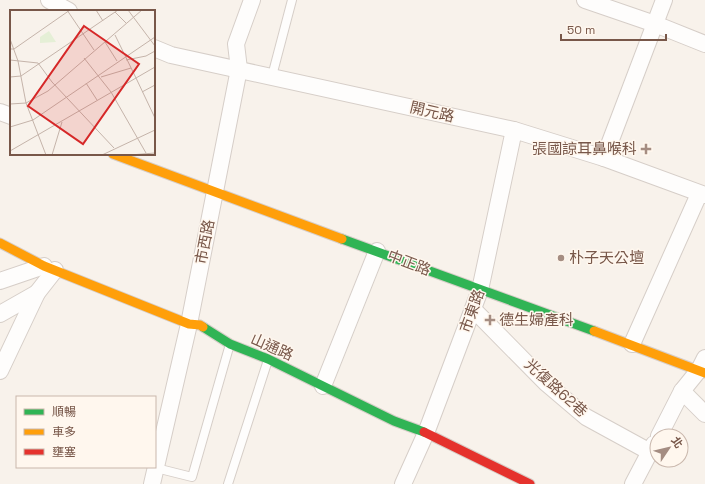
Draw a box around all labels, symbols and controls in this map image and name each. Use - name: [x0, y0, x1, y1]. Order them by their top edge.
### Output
- inset map: [10, 10, 155, 155]
- scale bar: [561, 16, 666, 42]
- text: 50 m: [567, 22, 595, 38]
- street label: 開元路: [408, 97, 456, 126]
- place label: 張國諒耳鼻喉科: [532, 139, 637, 158]
- marker: 張國諒耳鼻喉科: [640, 143, 652, 155]
- street label: 市西路: [191, 218, 218, 266]
- street label: 中正路: [385, 246, 434, 279]
- place label: 朴子天公壇: [569, 248, 644, 267]
- marker: 朴子天公壇: [556, 253, 566, 263]
- street label: 市東路: [455, 286, 488, 335]
- place label: 德生婦產科: [499, 310, 574, 329]
- marker: 德生婦產科: [484, 314, 496, 326]
- street label: 山通路: [248, 329, 297, 364]
- street label: 光復路62巷: [521, 354, 592, 421]
- legend: [16, 396, 156, 468]
- text: 順暢: [52, 404, 76, 420]
- text: 車多: [52, 424, 76, 440]
- north arrow: [649, 428, 689, 468]
- text: 北: [668, 434, 686, 451]
- text: 壅塞: [52, 444, 76, 460]

